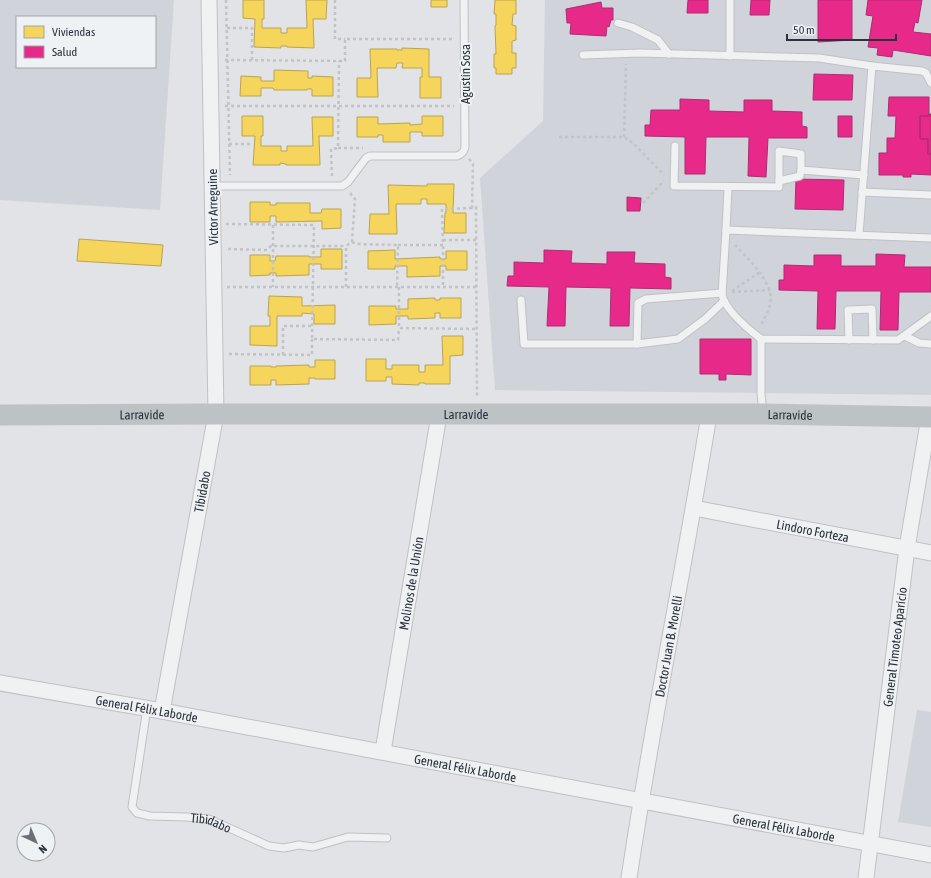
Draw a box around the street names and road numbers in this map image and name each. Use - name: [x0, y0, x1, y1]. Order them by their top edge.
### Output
- street label: Agustín Sosa: [458, 44, 473, 104]
- street label: Víctor Arreguine: [205, 169, 221, 245]
- street label: Larravide: [119, 407, 165, 422]
- street label: Larravide: [444, 407, 489, 422]
- street label: Larravide: [767, 407, 813, 422]
- street label: Tibidabo: [191, 470, 213, 514]
- street label: Lindoro Forteza: [775, 516, 850, 545]
- street label: Molinos de la Unión: [396, 535, 426, 631]
- street label: General Timoteo Aparicio: [880, 586, 910, 708]
- street label: Doctor Juan B. Morelli: [652, 594, 685, 698]
- street label: General Félix Laborde: [95, 692, 199, 725]
- street label: General Félix Laborde: [413, 751, 518, 785]
- street label: Tibidabo: [190, 810, 234, 836]
- street label: General Félix Laborde: [732, 811, 836, 844]

